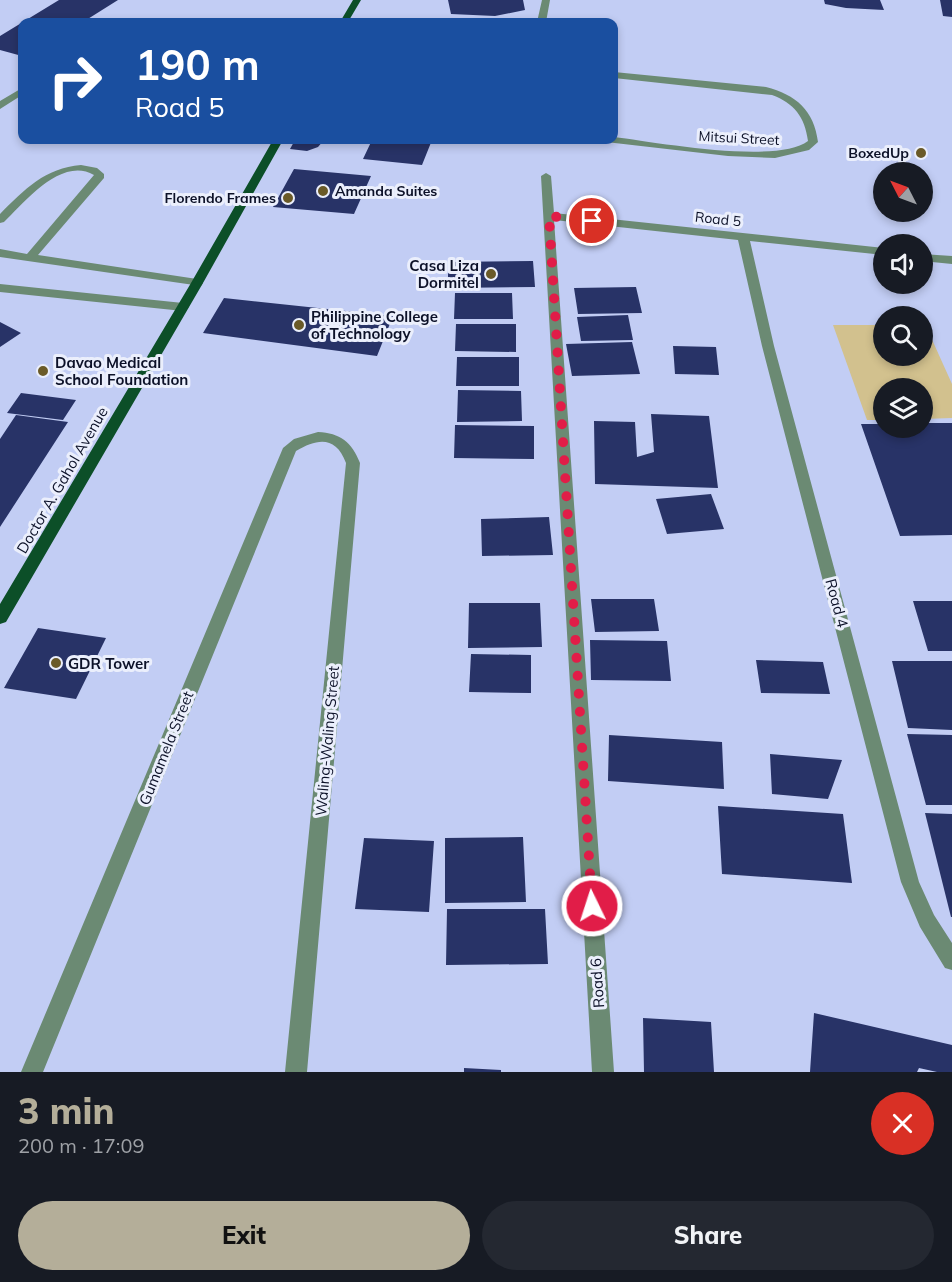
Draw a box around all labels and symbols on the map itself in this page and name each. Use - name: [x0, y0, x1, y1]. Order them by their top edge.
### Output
- street label: Mitsui Street: [698, 127, 780, 149]
- place label: BoxedUp: [848, 144, 909, 162]
- marker: BoxedUp: [914, 146, 928, 160]
- north arrow: [873, 162, 933, 222]
- place label: Amanda Suites: [335, 182, 437, 200]
- marker: Amanda Suites: [316, 184, 330, 198]
- place label: Florendo Frames: [164, 189, 276, 207]
- marker: Florendo Frames: [281, 191, 295, 205]
- pin: [566, 195, 617, 246]
- street label: Road 5: [694, 208, 742, 230]
- place label: Casa Liza Dormitel: [409, 256, 479, 292]
- marker: Casa Liza Dormitel: [484, 267, 498, 281]
- place label: Philippine College of Technology: [311, 307, 438, 343]
- marker: Philippine College of Technology: [292, 318, 306, 332]
- place label: Davao Medical School Foundation: [55, 353, 188, 389]
- marker: Davao Medical School Foundation: [36, 364, 50, 378]
- street label: Doctor A. Gahol Avenue: [12, 403, 112, 557]
- street label: Road 4: [821, 577, 853, 629]
- place label: GDR Tower: [68, 654, 149, 673]
- marker: GDR Tower: [49, 656, 63, 670]
- street label: Waling-Waling Street: [311, 665, 343, 817]
- street label: Gumamela Street: [135, 688, 197, 808]
- position arrow: [560, 874, 624, 938]
- street label: Road 6: [586, 958, 608, 1008]

